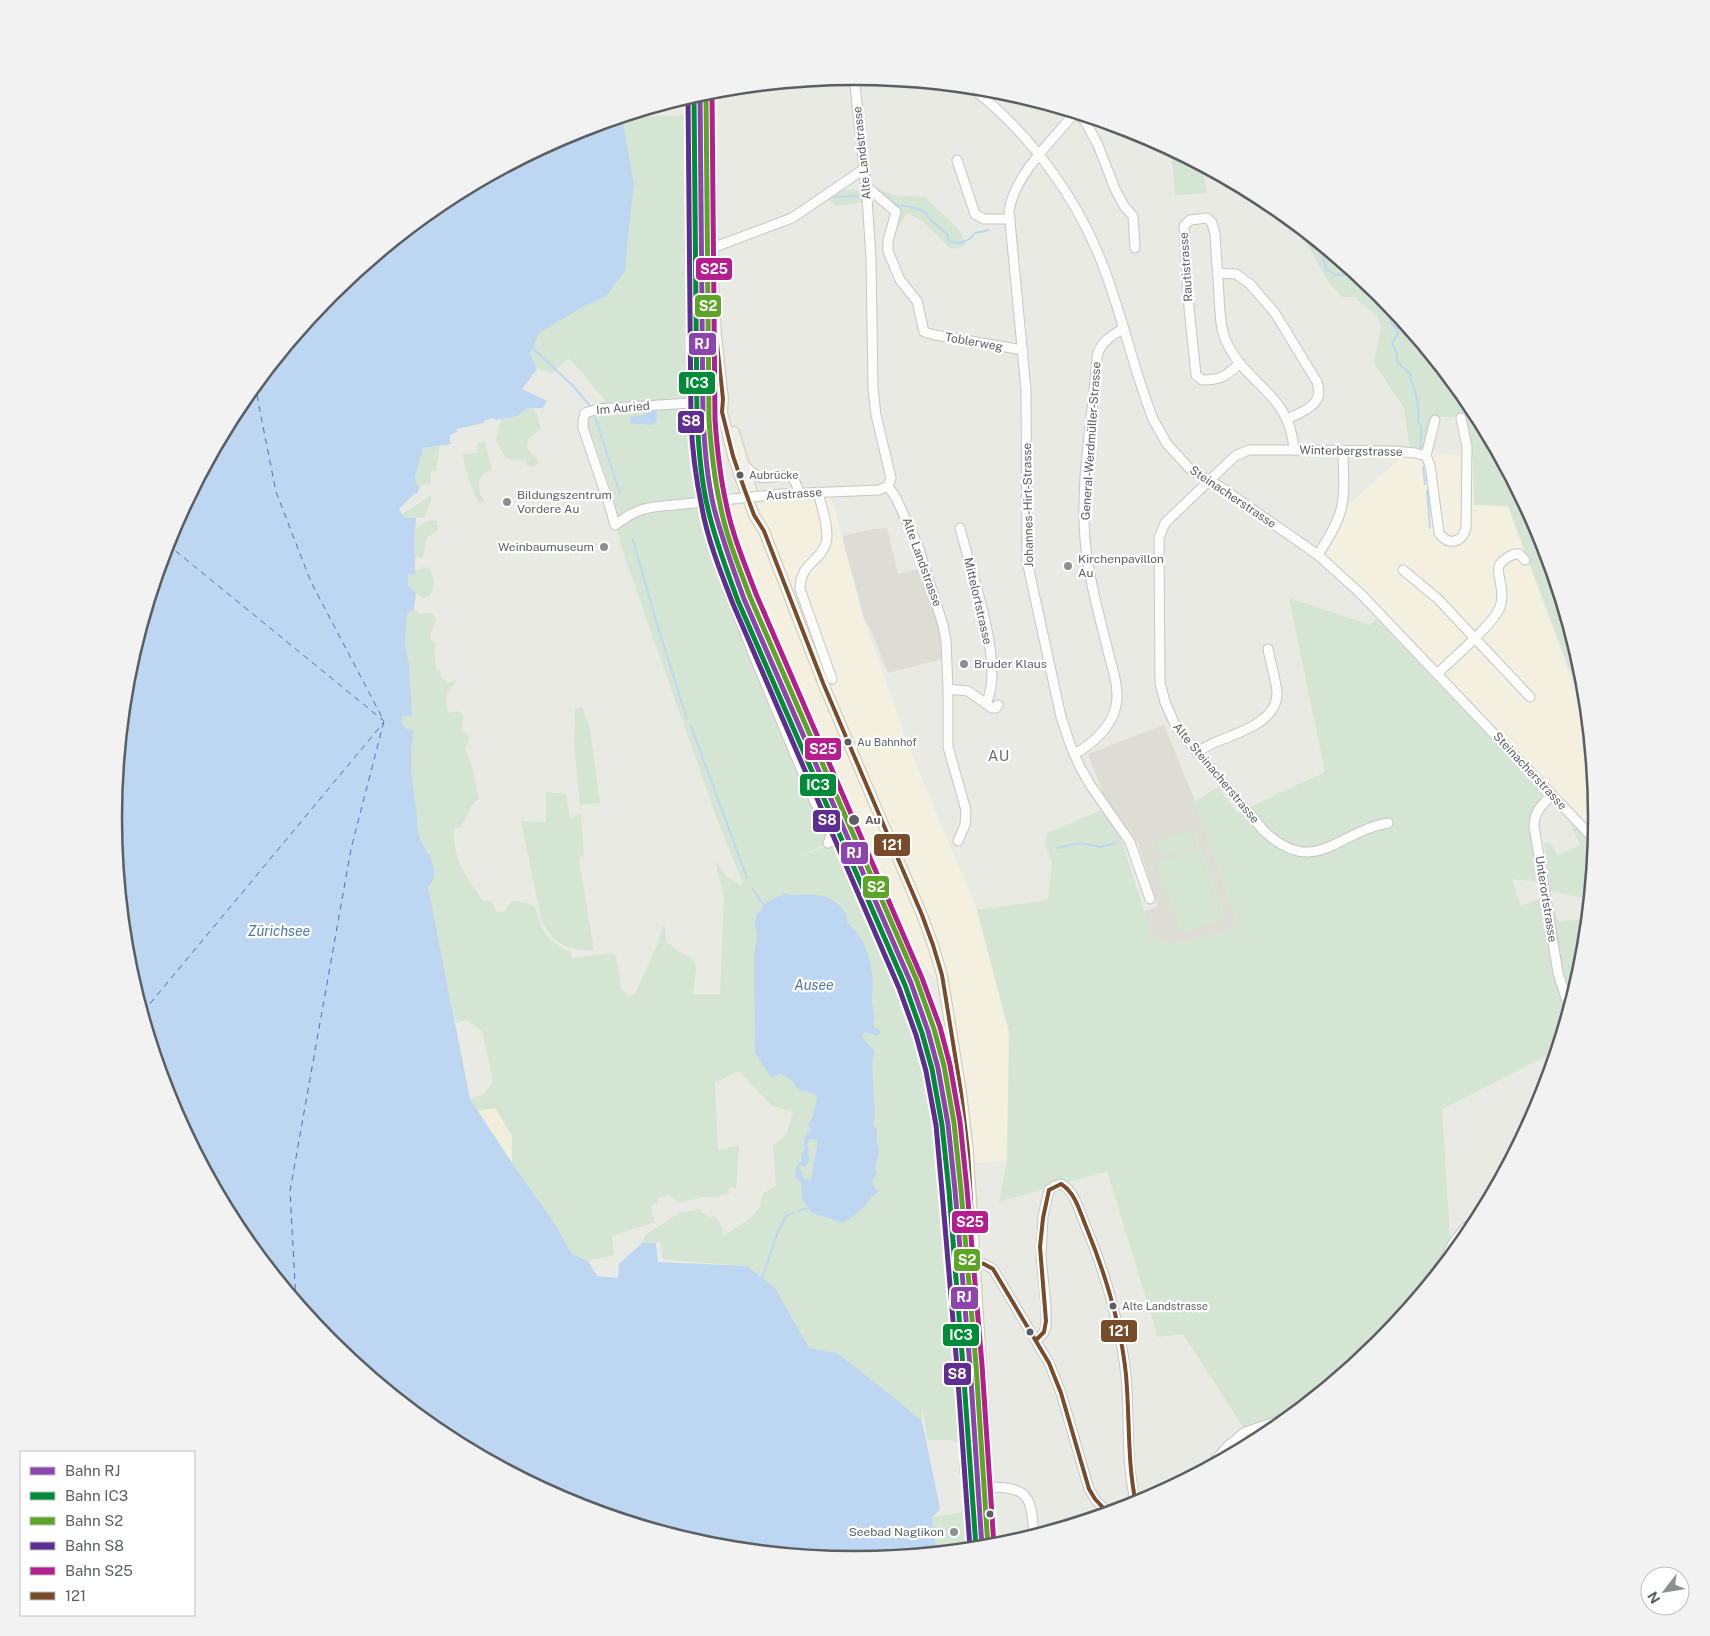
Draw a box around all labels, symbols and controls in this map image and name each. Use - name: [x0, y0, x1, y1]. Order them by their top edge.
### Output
- street label: Alte Landstrasse: [850, 105, 874, 200]
- street label: Rautistrasse: [1177, 231, 1195, 302]
- line badge: S25: [695, 257, 733, 281]
- text: S25: [700, 261, 728, 277]
- line badge: S2: [694, 294, 722, 318]
- text: S2: [699, 298, 717, 314]
- street label: Toblerweg: [944, 330, 1004, 354]
- line badge: RJ: [688, 332, 717, 356]
- text: RJ: [694, 336, 710, 352]
- street label: General-Werdmüller-Strasse: [1078, 361, 1104, 521]
- line badge: IC3: [678, 371, 716, 395]
- text: IC3: [685, 375, 709, 391]
- street label: Im Auried: [596, 399, 650, 417]
- line badge: S8: [677, 410, 705, 434]
- text: S8: [681, 413, 701, 429]
- street label: Johannes-Hirt-Strasse: [1020, 442, 1036, 567]
- street label: Winterbergstrasse: [1299, 443, 1403, 459]
- street label: Steinacherstrasse: [1187, 463, 1279, 531]
- place label: Aubrücke: [749, 469, 798, 481]
- marker: Aubrücke: [735, 470, 745, 480]
- street label: Austrasse: [766, 485, 823, 503]
- place label: Bildungszentrum Vordere Au: [517, 488, 612, 516]
- marker: Bildungszentrum Vordere Au: [501, 496, 513, 508]
- street label: Alte Landstrasse: [899, 515, 945, 609]
- place label: Weinbaumuseum: [498, 540, 594, 554]
- marker: Weinbaumuseum: [598, 541, 610, 553]
- place label: Kirchenpavillon Au: [1078, 552, 1164, 580]
- street label: Mittelortstrasse: [961, 556, 995, 646]
- marker: Kirchenpavillon Au: [1062, 560, 1074, 572]
- place label: Bruder Klaus: [974, 657, 1047, 671]
- marker: Bruder Klaus: [958, 658, 970, 670]
- street label: Alte Steinacherstrasse: [1170, 720, 1262, 826]
- street label: Steinacherstrasse: [1490, 729, 1570, 813]
- place label: Au Bahnhof: [857, 736, 917, 748]
- line badge: S25: [804, 737, 842, 761]
- marker: Au Bahnhof: [843, 737, 853, 747]
- text: S25: [809, 741, 837, 757]
- district label: AU: [988, 747, 1010, 764]
- line badge: IC3: [799, 773, 837, 797]
- text: IC3: [806, 777, 830, 793]
- line badge: S8: [812, 809, 841, 833]
- text: S8: [817, 812, 837, 828]
- marker: Au: [847, 813, 861, 827]
- place label: Au: [865, 813, 881, 827]
- line badge: 121: [873, 833, 911, 857]
- text: 121: [882, 837, 902, 853]
- line badge: RJ: [840, 841, 869, 865]
- text: RJ: [846, 845, 862, 861]
- street label: Unterortstrasse: [1532, 855, 1560, 944]
- line badge: S2: [862, 875, 890, 899]
- text: S2: [867, 879, 885, 895]
- water label: Zürichsee: [248, 923, 311, 939]
- water label: Ausee: [794, 977, 834, 993]
- line badge: S25: [951, 1210, 989, 1234]
- text: S25: [956, 1214, 984, 1230]
- line badge: S2: [953, 1248, 981, 1272]
- text: S2: [958, 1252, 976, 1268]
- line badge: RJ: [950, 1286, 979, 1310]
- text: RJ: [956, 1289, 972, 1305]
- place label: Alte Landstrasse: [1122, 1300, 1208, 1312]
- marker: Alte Landstrasse: [1108, 1301, 1118, 1311]
- line badge: 121: [1100, 1319, 1138, 1343]
- line badge: IC3: [942, 1323, 980, 1347]
- text: 121: [1109, 1323, 1129, 1339]
- text: IC3: [949, 1327, 973, 1343]
- unlabelled marker: [1025, 1327, 1035, 1337]
- line badge: S8: [943, 1362, 972, 1386]
- text: S8: [947, 1366, 967, 1382]
- legend: [20, 1451, 195, 1616]
- text: Bahn RJ: [65, 1462, 120, 1479]
- text: Bahn IC3: [65, 1487, 128, 1504]
- unlabelled marker: [985, 1509, 995, 1519]
- text: Bahn S2: [65, 1512, 123, 1529]
- place label: Seebad Naglikon: [849, 1525, 944, 1539]
- marker: Seebad Naglikon: [948, 1526, 960, 1538]
- text: Bahn S8: [65, 1537, 124, 1554]
- text: Bahn S25: [65, 1562, 133, 1579]
- north arrow: [1640, 1566, 1690, 1616]
- text: 121: [65, 1587, 86, 1604]
- text: N: [1644, 1589, 1664, 1607]

